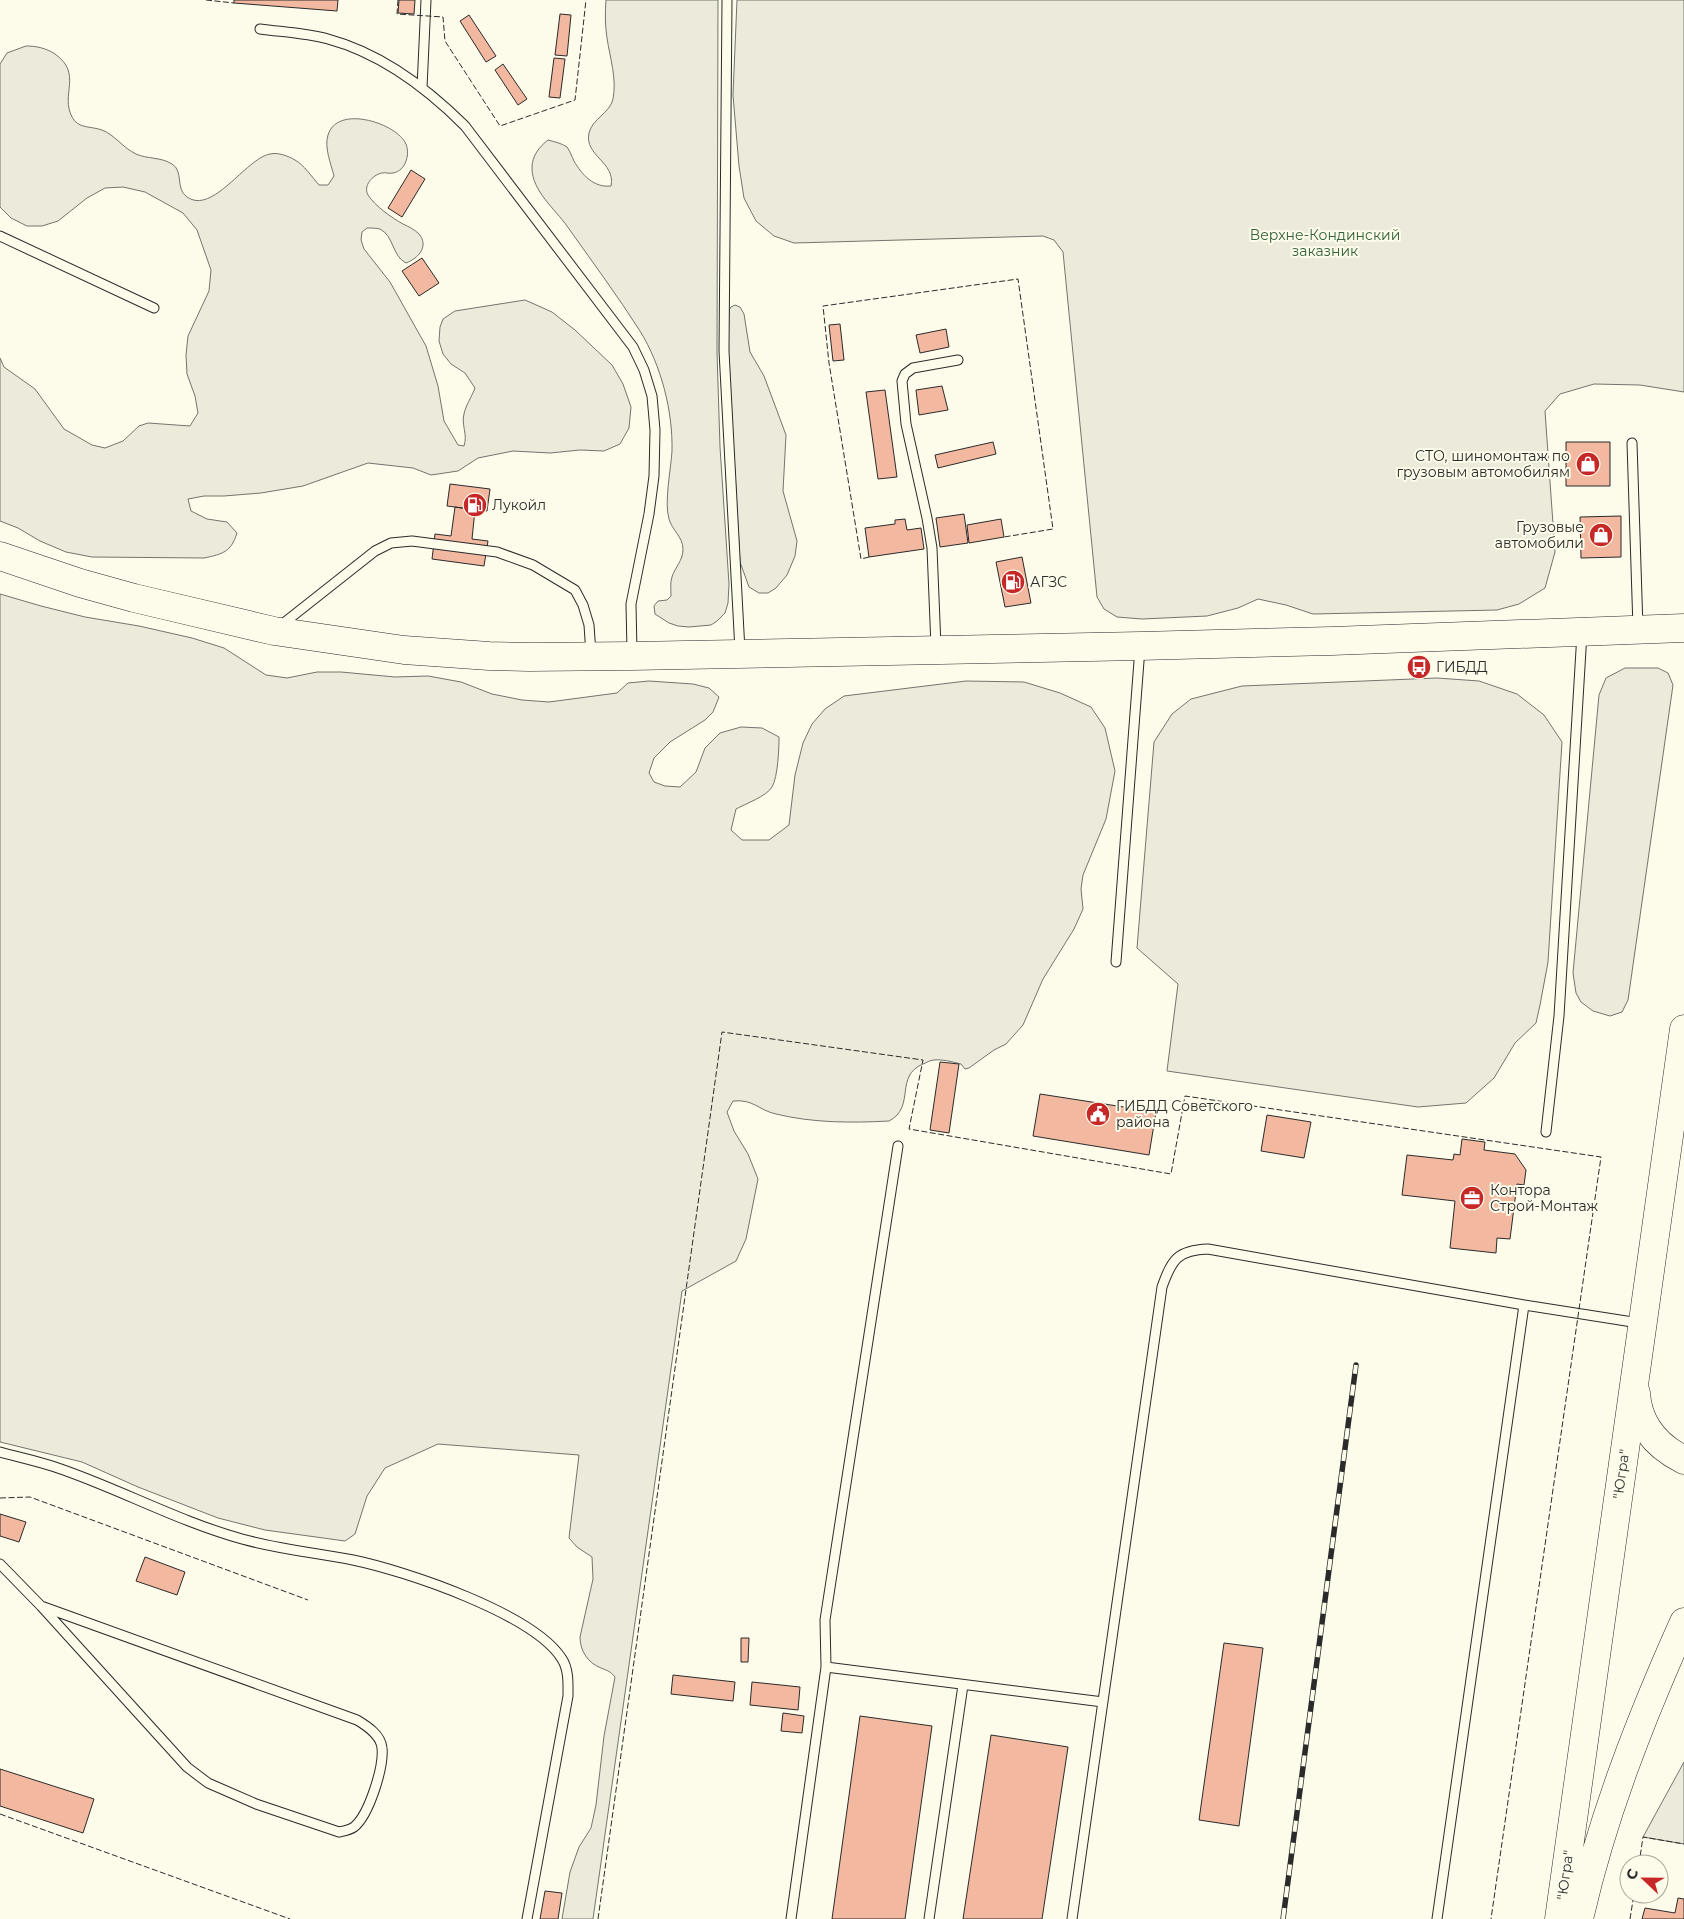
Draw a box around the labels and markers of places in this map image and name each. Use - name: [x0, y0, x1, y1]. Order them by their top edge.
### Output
- place label: СТО, шиномонтаж по грузовым автомобилям: [1396, 447, 1570, 481]
- shop icon: СТО, шиномонтаж по грузовым автомобилям: [1575, 451, 1601, 477]
- fuel station icon: Лукойл: [462, 492, 488, 518]
- place label: Лукойл: [492, 496, 546, 514]
- place label: Грузовые автомобили: [1495, 518, 1584, 552]
- shop icon: Грузовые автомобили: [1588, 522, 1614, 548]
- fuel station icon: АГЗС: [1000, 569, 1026, 595]
- place label: АГЗС: [1030, 573, 1067, 591]
- bus stop icon: ГИБДД: [1406, 654, 1432, 680]
- place label: ГИБДД: [1436, 658, 1488, 676]
- place label: ГИБДД Советского района: [1116, 1097, 1253, 1131]
- public building icon: ГИБДД Советского района: [1085, 1101, 1111, 1127]
- place label: Контора Строй-Монтаж: [1490, 1181, 1599, 1215]
- office icon: Контора Строй-Монтаж: [1459, 1185, 1485, 1211]

